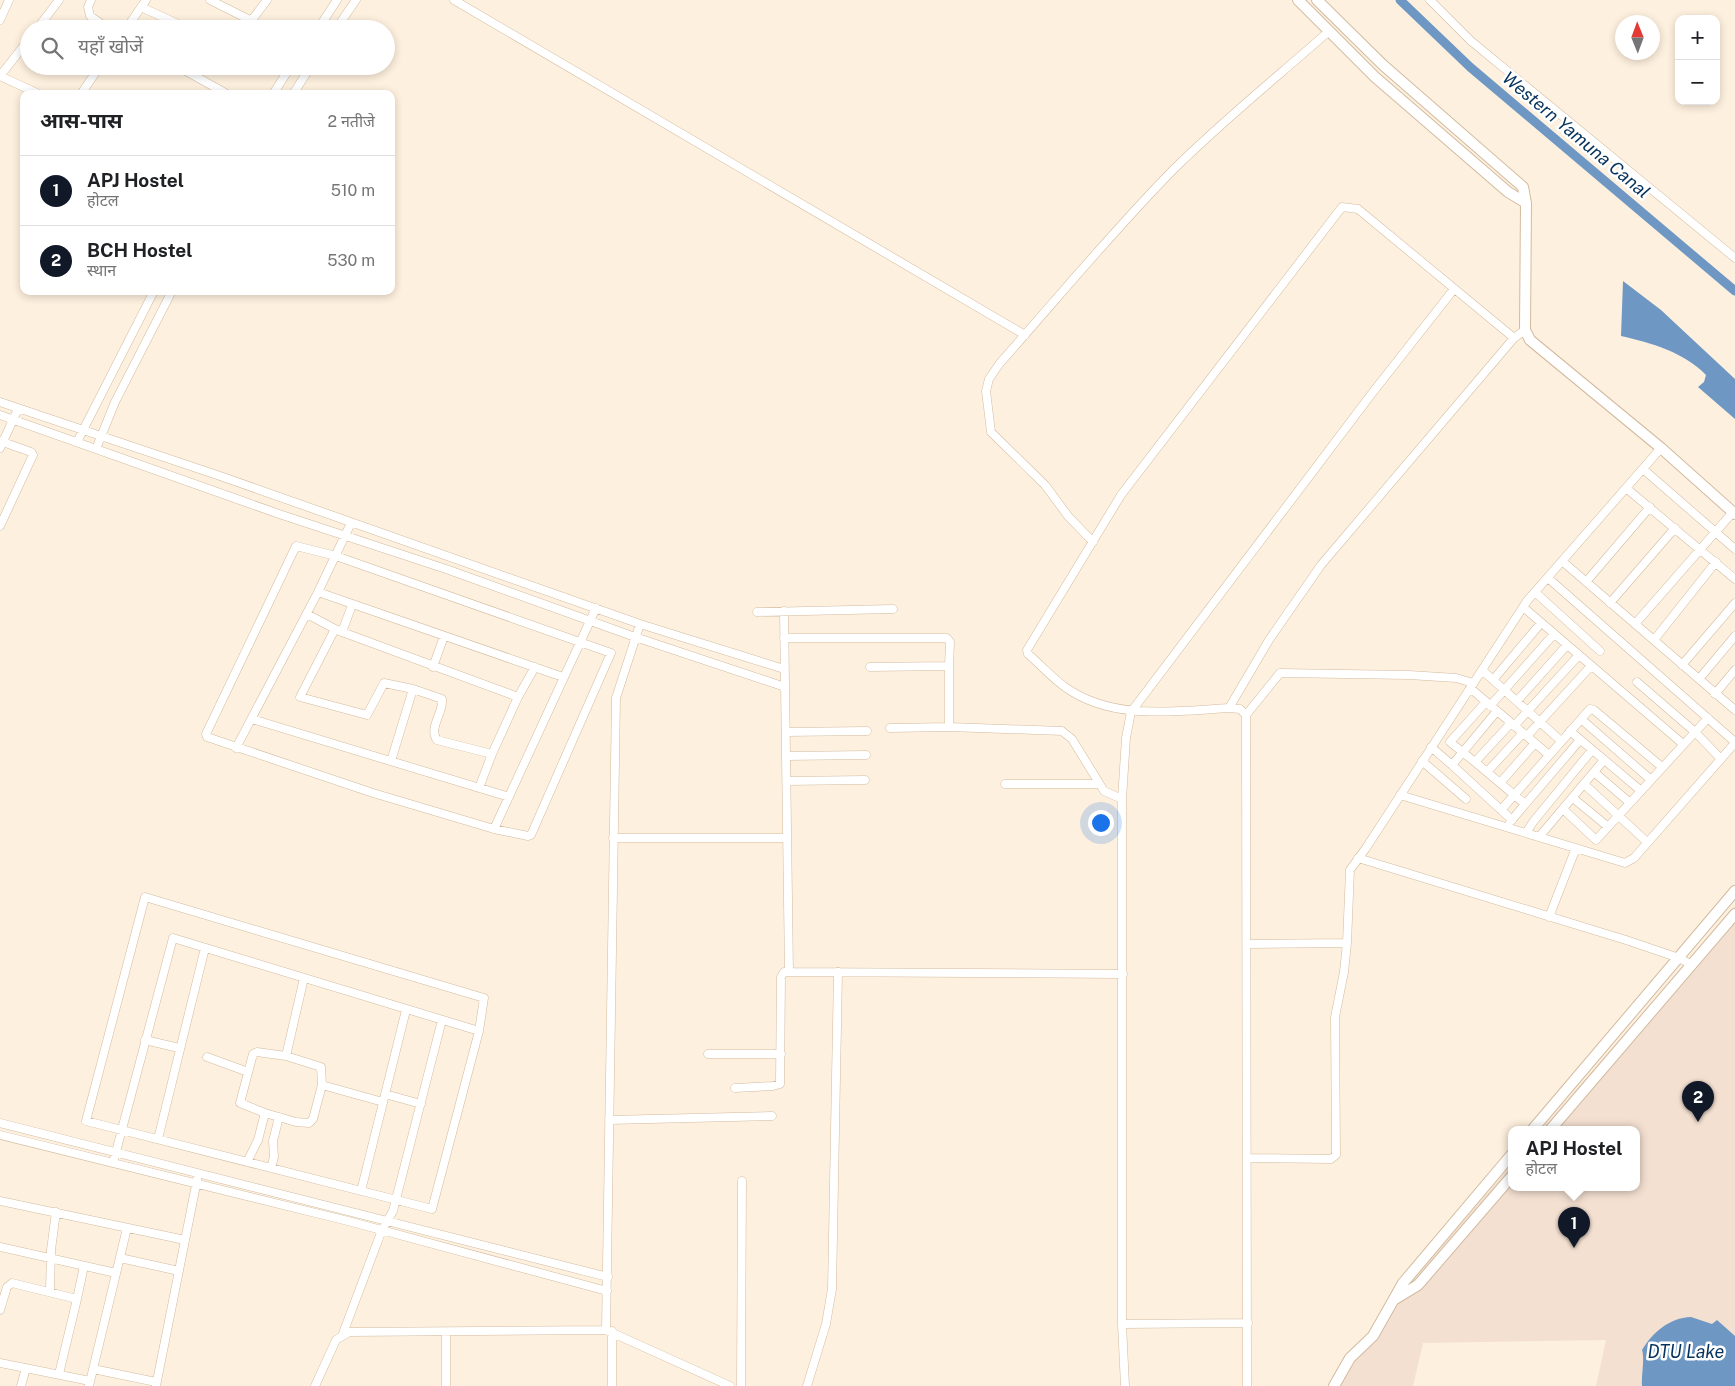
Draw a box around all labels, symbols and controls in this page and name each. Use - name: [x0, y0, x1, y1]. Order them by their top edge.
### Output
- north arrow: [1615, 15, 1660, 60]
- map controls: [1675, 15, 1720, 105]
- button: +: [1675, 15, 1720, 60]
- search box: [20, 20, 395, 75]
- icon: search: [38, 34, 66, 62]
- text: यहाँ खोजें: [78, 35, 143, 57]
- button: −: [1675, 60, 1720, 105]
- water label: Western Yamuna Canal: [1498, 67, 1654, 202]
- text: आस-पास: [40, 108, 122, 133]
- text: 2 नतीजे: [328, 112, 375, 131]
- text: APJ Hostel: [87, 169, 184, 191]
- text: 1: [53, 181, 59, 200]
- text: 510 m: [331, 181, 375, 200]
- text: होटल: [87, 191, 119, 210]
- text: BCH Hostel: [87, 239, 193, 261]
- text: 2: [51, 251, 61, 270]
- text: 530 m: [327, 251, 375, 270]
- text: स्थान: [87, 261, 116, 280]
- your location: [1088, 810, 1114, 836]
- pin: 2: [1682, 1081, 1714, 1122]
- popup: [1508, 1126, 1640, 1191]
- text: APJ Hostel: [1525, 1137, 1623, 1159]
- text: होटल: [1525, 1159, 1557, 1178]
- pin: 1: [1558, 1207, 1590, 1248]
- water label: DTU Lake: [1648, 1341, 1725, 1362]

